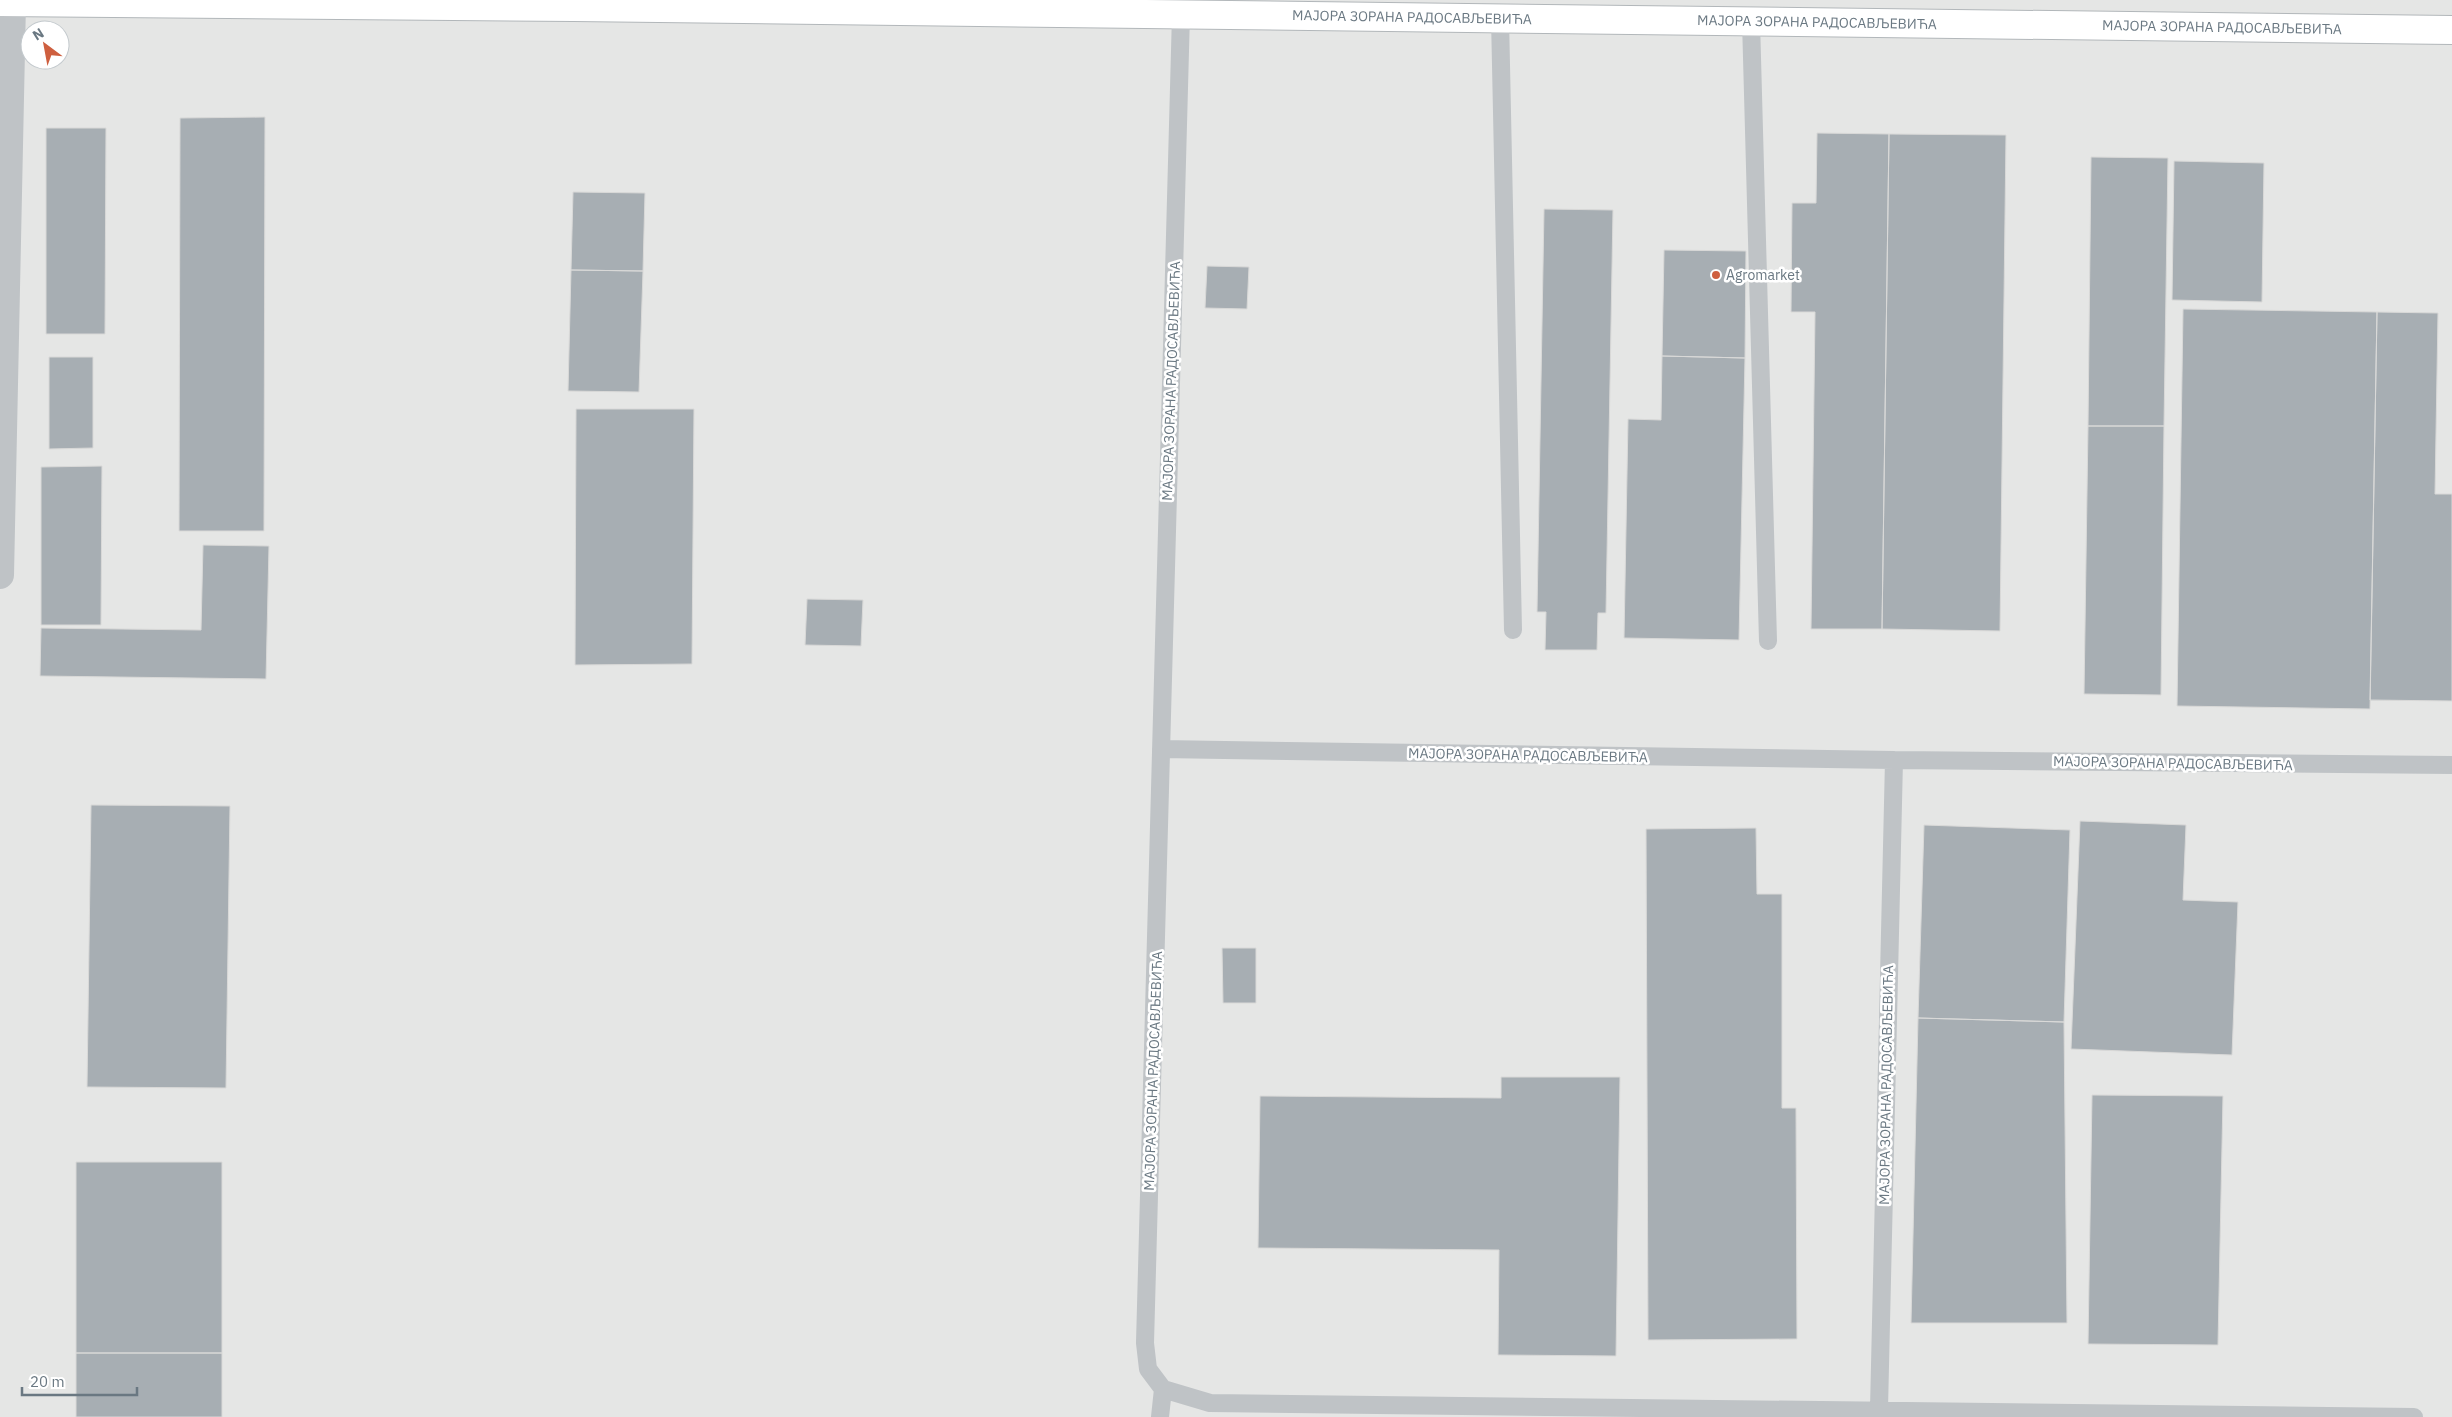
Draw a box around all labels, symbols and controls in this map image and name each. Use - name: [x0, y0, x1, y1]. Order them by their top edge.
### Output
- street label: МАЈОРА ЗОРАНА РАДОСАВЉЕВИЋА: [1292, 6, 1532, 28]
- street label: МАЈОРА ЗОРАНА РАДОСАВЉЕВИЋА: [1697, 11, 1937, 33]
- street label: МАЈОРА ЗОРАНА РАДОСАВЉЕВИЋА: [2102, 16, 2342, 38]
- north arrow: [20, 20, 70, 70]
- text: N: [29, 24, 47, 44]
- street label: МАЈОРА ЗОРАНА РАДОСАВЉЕВИЋА: [1158, 261, 1184, 501]
- place label: Agromarket: [1726, 266, 1800, 284]
- marker: Agromarket: [1710, 269, 1722, 281]
- street label: МАЈОРА ЗОРАНА РАДОСАВЉЕВИЋА: [1408, 744, 1648, 766]
- street label: МАЈОРА ЗОРАНА РАДОСАВЉЕВИЋА: [2053, 752, 2293, 774]
- street label: МАЈОРА ЗОРАНА РАДОСАВЉЕВИЋА: [1140, 951, 1166, 1191]
- street label: МАЈОРА ЗОРАНА РАДОСАВЉЕВИЋА: [1875, 965, 1897, 1205]
- scale bar: [22, 1364, 138, 1396]
- text: 20 m: [30, 1372, 65, 1391]

